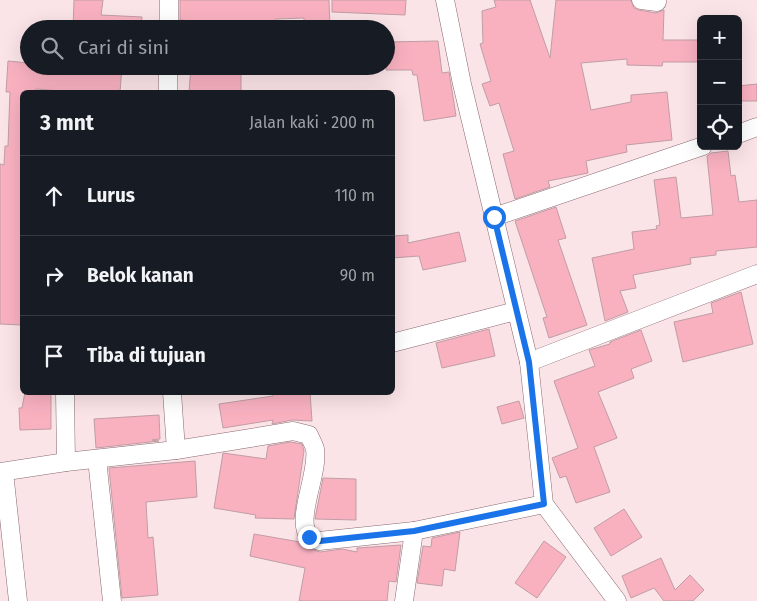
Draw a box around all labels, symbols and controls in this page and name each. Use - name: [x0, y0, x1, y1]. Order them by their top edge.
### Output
- map controls: [697, 15, 742, 150]
- button: +: [697, 15, 742, 60]
- search box: [20, 20, 395, 75]
- icon: search: [38, 34, 66, 62]
- text: Cari di sini: [78, 36, 169, 59]
- button: −: [697, 60, 742, 105]
- button: locate: [697, 105, 742, 150]
- text: 3 mnt: [40, 110, 94, 136]
- text: Jalan kaki · 200 m: [249, 113, 375, 132]
- icon: ahead: [40, 182, 68, 210]
- text: Lurus: [87, 184, 135, 207]
- text: 110 m: [334, 186, 375, 205]
- route start: [483, 206, 506, 229]
- icon: right: [40, 262, 68, 290]
- text: Belok kanan: [87, 264, 194, 287]
- text: 90 m: [340, 266, 375, 285]
- icon: arrive: [40, 342, 68, 370]
- text: Tiba di tujuan: [87, 344, 206, 367]
- route end: [298, 526, 321, 549]

